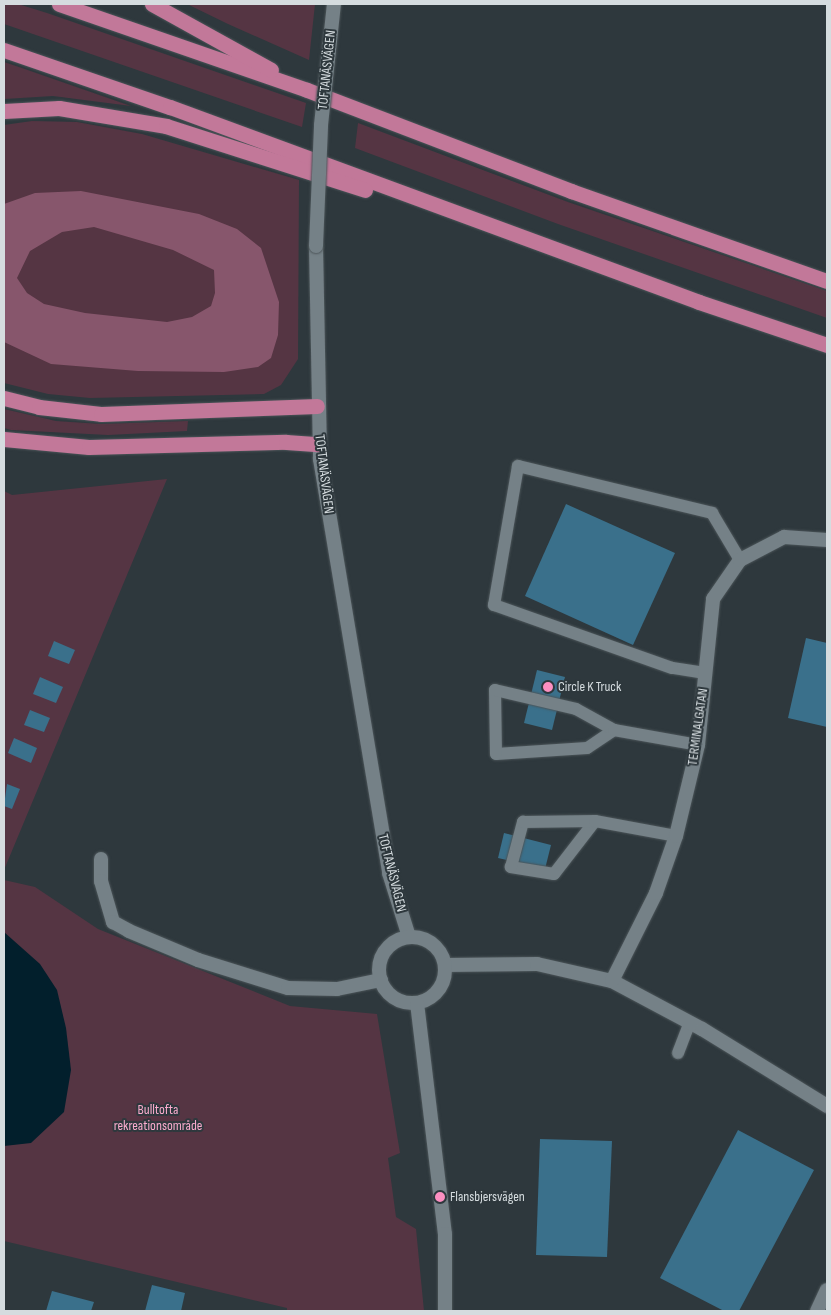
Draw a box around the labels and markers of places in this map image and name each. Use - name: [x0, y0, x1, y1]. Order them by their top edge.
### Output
- place label: Circle K Truck: [558, 679, 621, 695]
- marker: Circle K Truck: [542, 681, 554, 693]
- place label: Flansbjersvägen: [450, 1189, 525, 1205]
- marker: Flansbjersvägen: [434, 1191, 446, 1203]

